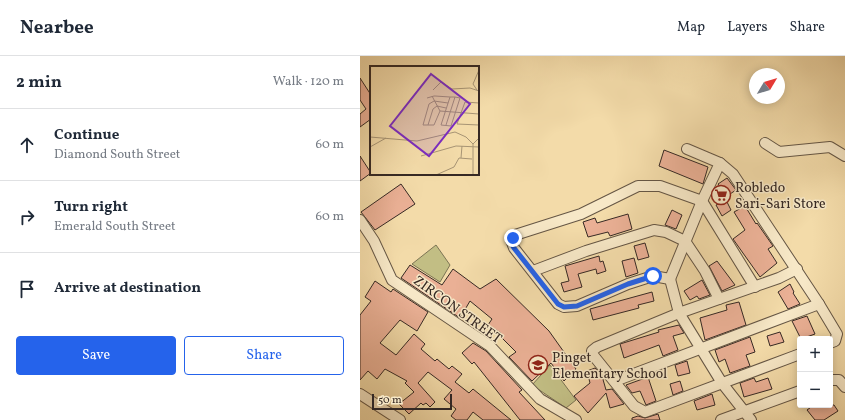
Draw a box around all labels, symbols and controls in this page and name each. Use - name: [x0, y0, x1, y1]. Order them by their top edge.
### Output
- text: Nearbee: [20, 15, 94, 41]
- text: Map: [677, 18, 705, 37]
- text: Layers: [727, 18, 767, 37]
- text: Share: [789, 18, 825, 37]
- inset map: [370, 66, 479, 175]
- north arrow: [749, 68, 785, 104]
- text: 2 min: [16, 71, 62, 94]
- text: Walk · 120 m: [273, 73, 344, 91]
- text: Continue: [54, 125, 119, 146]
- icon: ahead: [16, 134, 38, 156]
- text: 60 m: [316, 136, 344, 154]
- text: Diamond South Street: [54, 146, 180, 164]
- place label: Robledo Sari-Sari Store: [735, 179, 826, 214]
- supermarket icon: Robledo Sari-Sari Store: [710, 184, 732, 206]
- text: Turn right: [54, 197, 128, 218]
- icon: right: [16, 206, 38, 228]
- text: 60 m: [316, 208, 344, 226]
- text: Emerald South Street: [54, 218, 176, 236]
- route end: [504, 229, 522, 247]
- route start: [644, 267, 662, 285]
- street label: ZIRCON STREET: [409, 272, 505, 349]
- icon: arrive: [16, 278, 38, 300]
- text: Arrive at destination: [54, 278, 201, 299]
- button: Save: [16, 336, 176, 375]
- button: Share: [184, 336, 344, 375]
- map controls: [797, 336, 833, 408]
- button: +: [797, 336, 833, 372]
- place label: Pinget Elementary School: [552, 349, 667, 384]
- school or university icon: Pinget Elementary School: [527, 354, 549, 376]
- button: −: [797, 372, 833, 408]
- scale bar: [372, 392, 452, 411]
- text: 50 m: [378, 393, 402, 408]

